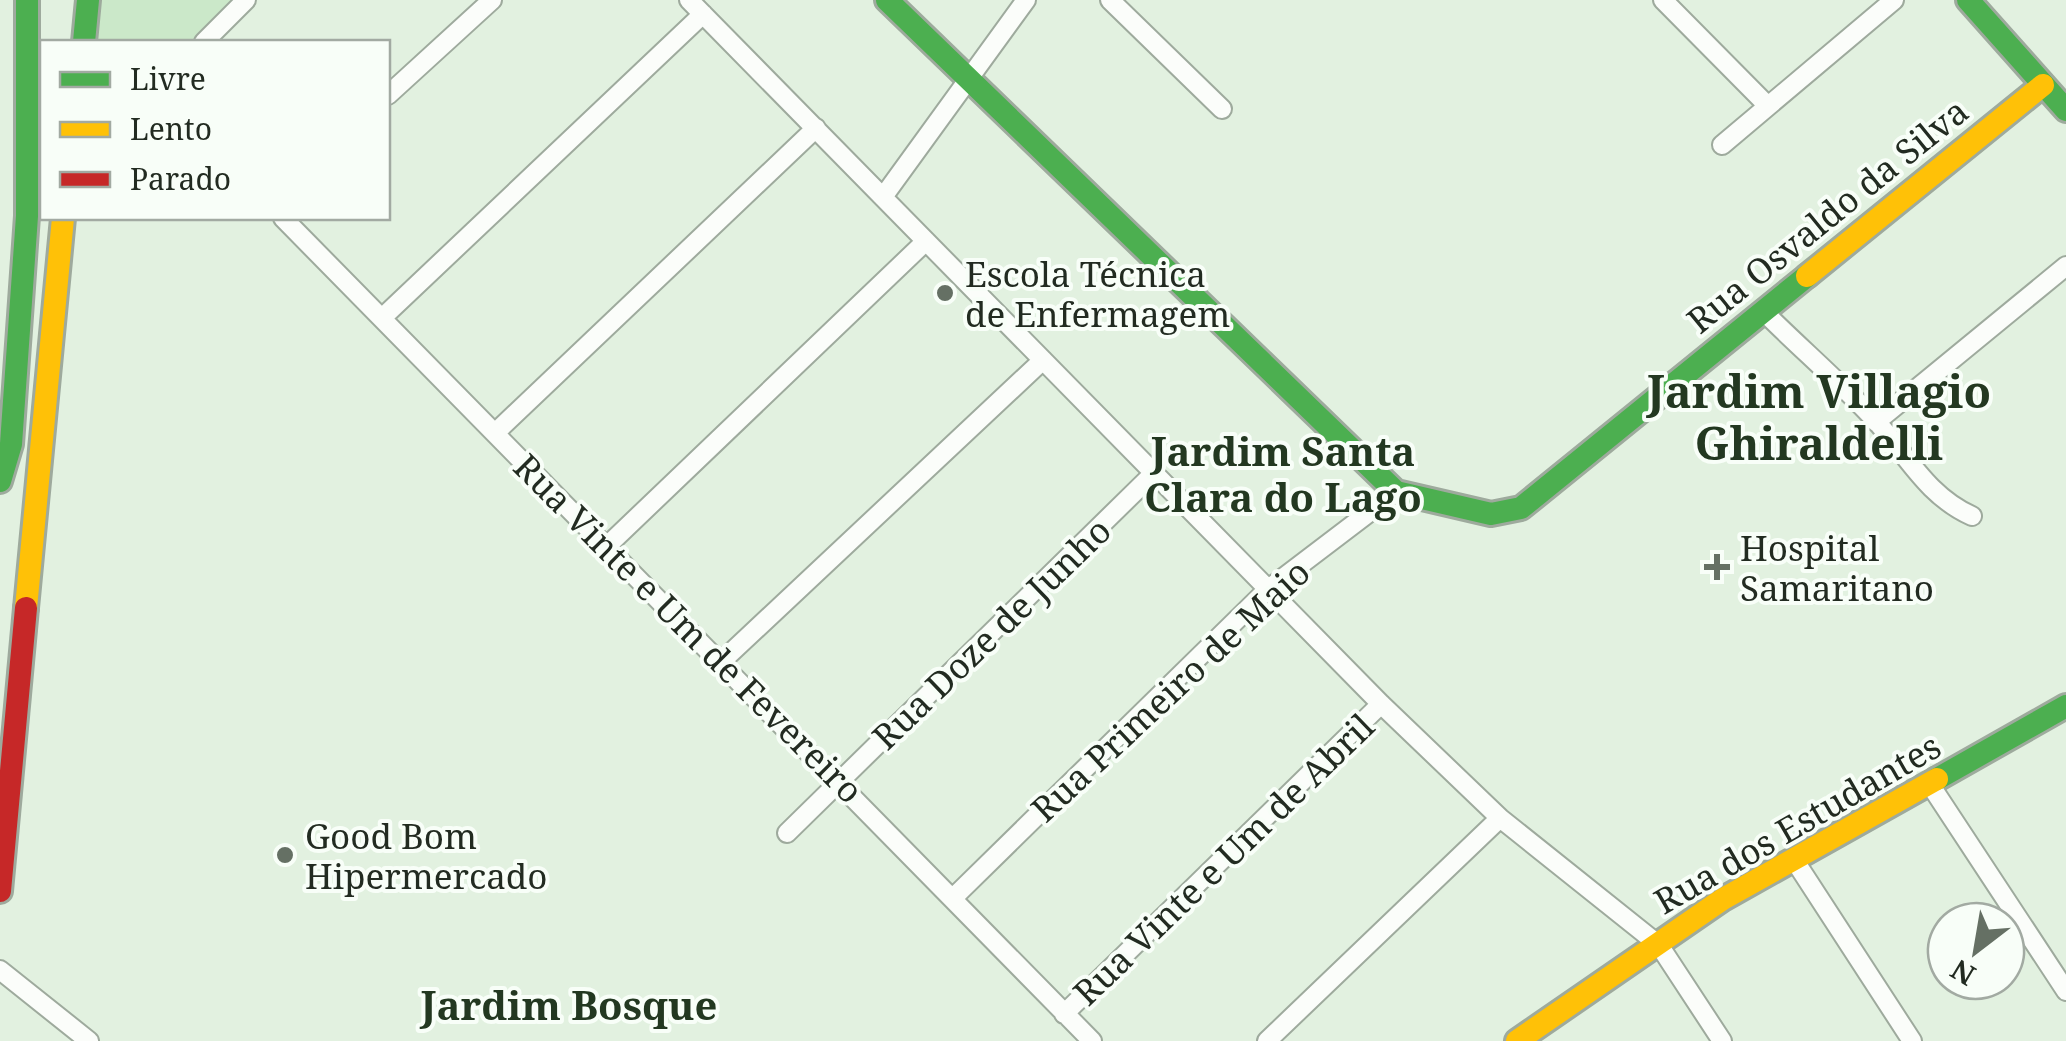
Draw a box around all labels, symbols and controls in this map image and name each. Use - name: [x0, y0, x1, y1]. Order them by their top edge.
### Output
- legend: [40, 40, 390, 220]
- text: Livre: [130, 58, 206, 99]
- street label: Rua Osvaldo da Silva: [1677, 87, 1977, 343]
- text: Lento: [130, 108, 212, 149]
- text: Parado: [130, 158, 231, 199]
- place label: Escola Técnica de Enfermagem: [965, 250, 1230, 337]
- marker: Escola Técnica de Enfermagem: [934, 282, 956, 304]
- district label: Jardim Villagio Ghiraldelli: [1646, 360, 1991, 473]
- district label: Jardim Santa Clara do Lago: [1144, 423, 1422, 524]
- street label: Rua Vinte e Um de Fevereiro: [504, 443, 874, 813]
- street label: Rua Doze de Junho: [862, 507, 1120, 759]
- place label: Hospital Samaritano: [1740, 524, 1934, 611]
- street label: Rua Primeiro de Maio: [1021, 548, 1319, 832]
- marker: Hospital Samaritano: [1704, 554, 1730, 580]
- street label: Rua Vinte e Um de Abril: [1063, 703, 1384, 1015]
- street label: Rua dos Estudantes: [1645, 722, 1949, 924]
- place label: Good Bom Hipermercado: [305, 812, 548, 899]
- marker: Good Bom Hipermercado: [274, 844, 296, 866]
- north arrow: [1926, 901, 2026, 1001]
- text: N: [1943, 951, 1982, 995]
- district label: Jardim Bosque: [420, 977, 717, 1032]

